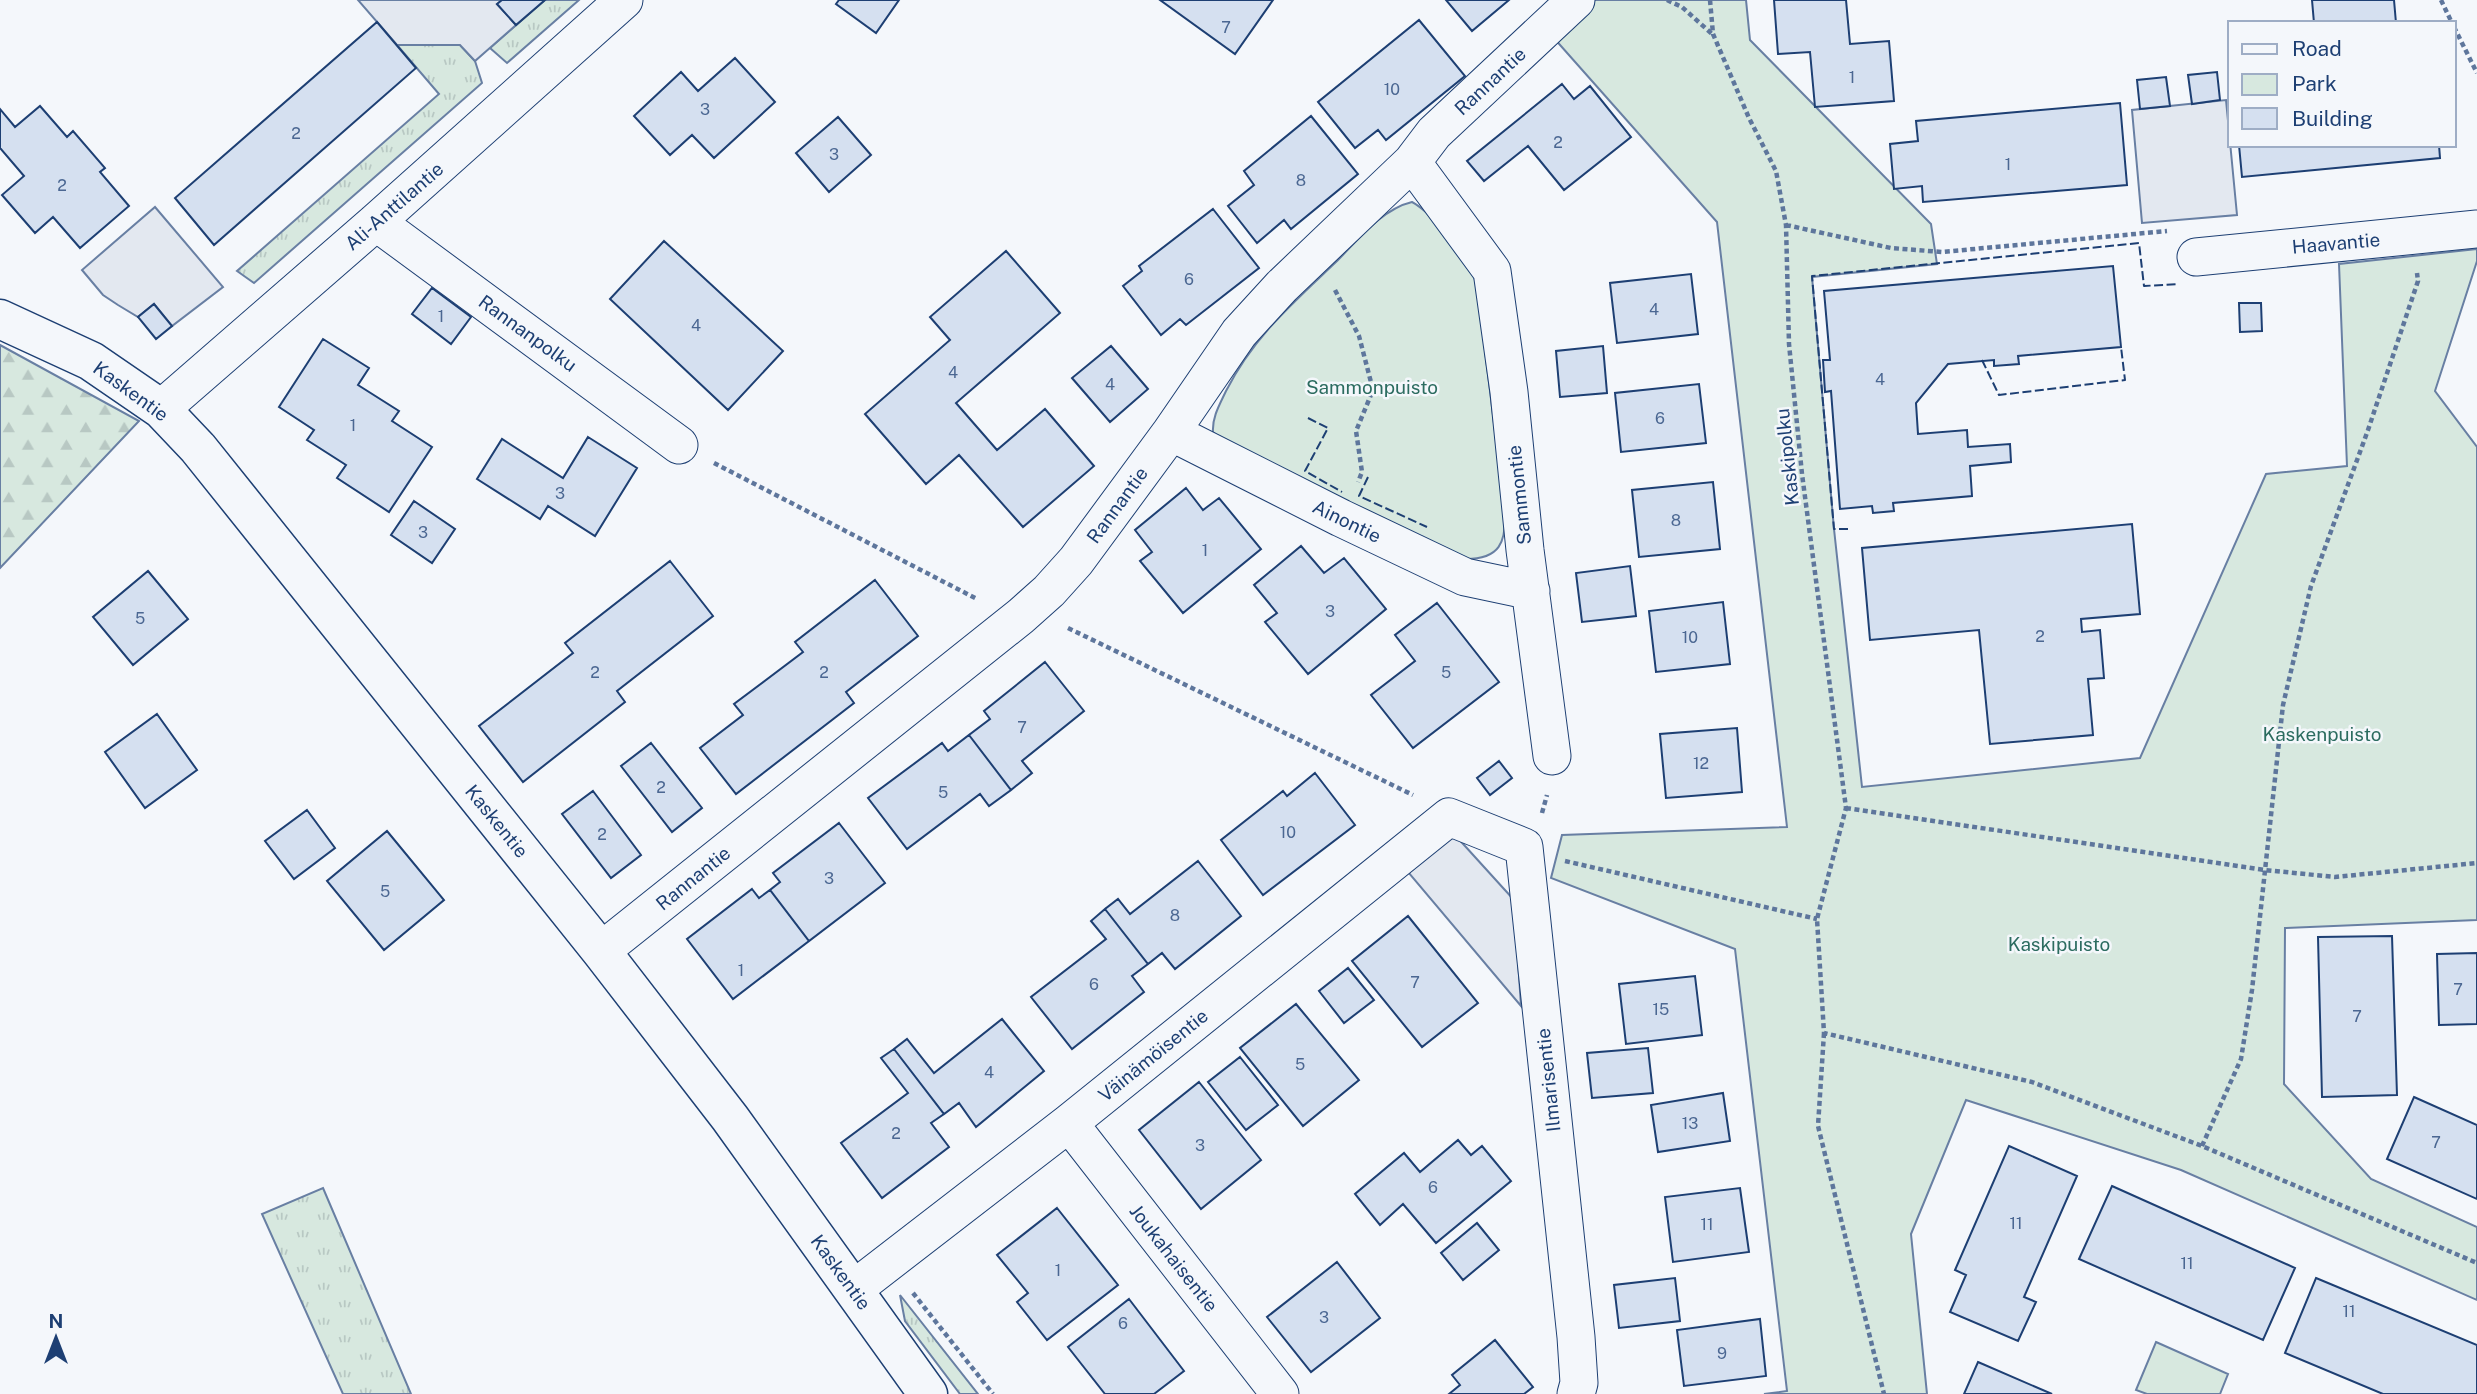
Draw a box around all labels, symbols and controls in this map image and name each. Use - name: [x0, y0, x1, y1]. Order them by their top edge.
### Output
- house number: 7: [1221, 18, 1231, 37]
- legend: [2228, 21, 2456, 147]
- text: Road: [2292, 36, 2342, 61]
- street label: Rannantie: [1450, 43, 1530, 119]
- house number: 1: [1849, 68, 1855, 87]
- text: Park: [2292, 71, 2337, 96]
- house number: 10: [1384, 80, 1400, 99]
- house number: 3: [700, 100, 710, 119]
- text: Building: [2292, 106, 2373, 131]
- house number: 2: [291, 124, 301, 143]
- house number: 2: [1553, 133, 1563, 152]
- house number: 3: [829, 145, 839, 164]
- house number: 1: [2005, 155, 2011, 174]
- street label: Ali-Anttilantie: [340, 157, 448, 255]
- house number: 8: [1296, 171, 1306, 190]
- house number: 2: [57, 176, 67, 195]
- street label: Haavantie: [2291, 228, 2381, 258]
- house number: 6: [1184, 270, 1194, 289]
- street label: Rannanpolku: [475, 290, 581, 376]
- house number: 4: [1649, 300, 1659, 319]
- house number: 1: [438, 307, 444, 326]
- house number: 4: [691, 316, 701, 335]
- street label: Kaskentie: [89, 356, 173, 426]
- house number: 4: [948, 363, 958, 382]
- house number: 4: [1875, 370, 1885, 389]
- house number: 4: [1105, 375, 1115, 394]
- park label: Sammonpuisto: [1306, 376, 1438, 398]
- street label: Kaskipolku: [1771, 407, 1803, 507]
- house number: 6: [1655, 409, 1665, 428]
- house number: 1: [350, 416, 356, 435]
- street label: Sammontie: [1503, 444, 1535, 546]
- street label: Rannantie: [1082, 463, 1152, 547]
- house number: 3: [555, 484, 565, 503]
- street label: Ainontie: [1309, 495, 1385, 547]
- house number: 8: [1671, 511, 1681, 530]
- house number: 3: [418, 523, 428, 542]
- house number: 1: [1202, 541, 1208, 560]
- house number: 3: [1325, 602, 1335, 621]
- house number: 5: [135, 609, 145, 628]
- house number: 2: [2035, 627, 2045, 646]
- house number: 10: [1682, 628, 1698, 647]
- house number: 2: [590, 663, 600, 682]
- house number: 2: [819, 663, 829, 682]
- house number: 5: [1441, 663, 1451, 682]
- house number: 7: [1017, 718, 1027, 737]
- park label: Kaskenpuisto: [2262, 723, 2382, 745]
- house number: 12: [1693, 754, 1709, 773]
- house number: 2: [656, 778, 666, 797]
- street label: Kaskentie: [461, 780, 533, 862]
- house number: 5: [938, 783, 948, 802]
- house number: 10: [1280, 823, 1296, 842]
- house number: 2: [597, 825, 607, 844]
- street label: Rannantie: [652, 841, 734, 915]
- house number: 3: [824, 869, 834, 888]
- house number: 5: [380, 882, 390, 901]
- house number: 8: [1170, 906, 1180, 925]
- park label: Kaskipuisto: [2008, 933, 2110, 955]
- house number: 1: [738, 961, 744, 980]
- house number: 7: [1410, 973, 1420, 992]
- house number: 6: [1089, 975, 1099, 994]
- house number: 7: [2453, 980, 2463, 999]
- house number: 15: [1653, 1000, 1669, 1019]
- street label: Väinämöisentie: [1094, 1004, 1212, 1106]
- house number: 7: [2352, 1007, 2362, 1026]
- street label: Ilmarisentie: [1532, 1027, 1564, 1133]
- house number: 5: [1295, 1055, 1305, 1074]
- house number: 4: [984, 1063, 994, 1082]
- house number: 13: [1682, 1114, 1698, 1133]
- house number: 2: [891, 1124, 901, 1143]
- house number: 7: [2431, 1133, 2441, 1152]
- house number: 3: [1195, 1136, 1205, 1155]
- house number: 6: [1428, 1178, 1438, 1197]
- street label: Joukahaisentie: [1125, 1200, 1223, 1316]
- house number: 11: [2009, 1214, 2023, 1233]
- house number: 11: [1700, 1215, 1714, 1234]
- street label: Kaskentie: [806, 1230, 876, 1314]
- house number: 11: [2180, 1254, 2194, 1273]
- house number: 1: [1055, 1261, 1061, 1280]
- house number: 11: [2342, 1302, 2356, 1321]
- north arrow: [21, 1303, 91, 1373]
- house number: 3: [1319, 1308, 1329, 1327]
- text: N: [49, 1310, 63, 1332]
- house number: 6: [1118, 1314, 1128, 1333]
- house number: 9: [1717, 1344, 1727, 1363]

